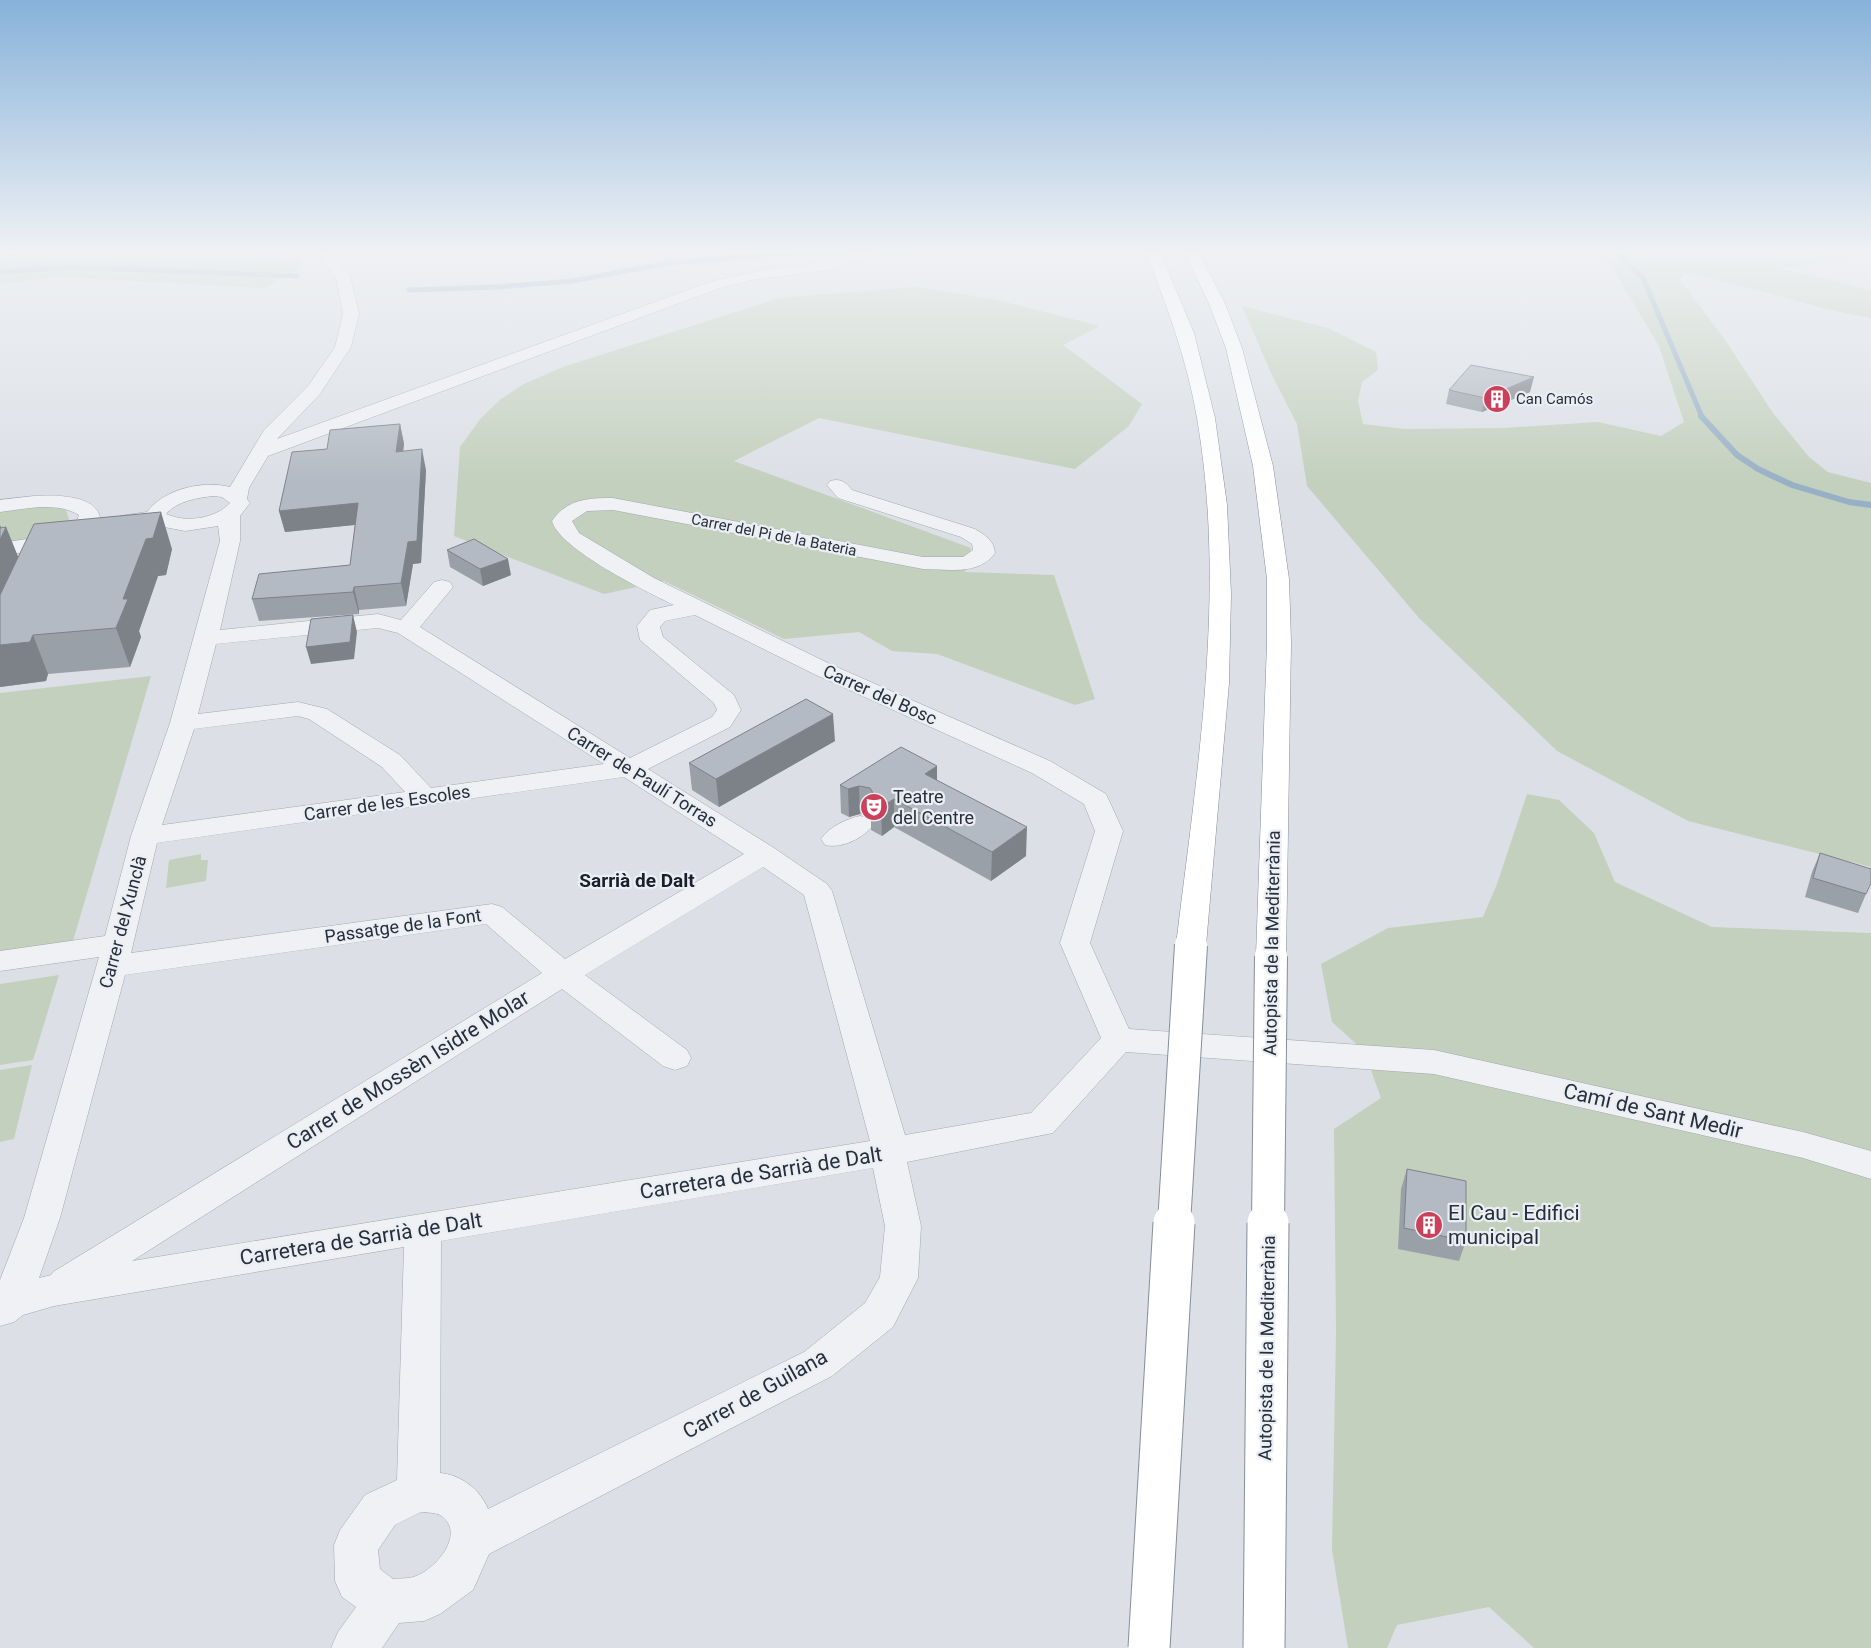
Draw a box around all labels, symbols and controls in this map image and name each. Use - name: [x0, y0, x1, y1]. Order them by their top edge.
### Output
- building icon: Can Camós: [1482, 384, 1512, 414]
- place label: Can Camós: [1516, 390, 1593, 408]
- street label: Carrer del Pi de la Bateria: [690, 510, 858, 560]
- street label: Carrer del Bosc: [820, 660, 940, 729]
- street label: Carrer de Paulí Torras: [563, 722, 721, 831]
- street label: Carrer de les Escoles: [302, 780, 472, 825]
- place label: Teatre del Centre: [893, 786, 974, 828]
- theatre icon: Teatre del Centre: [859, 792, 889, 822]
- street label: Autopista de la Mediterrània: [1259, 830, 1284, 1056]
- street label: Carrer del Xunclà: [95, 853, 150, 991]
- district label: Sarrià de Dalt: [579, 869, 695, 892]
- street label: Passatge de la Font: [323, 904, 483, 947]
- street label: Carrer de Mossèn Isidre Molar: [282, 985, 534, 1155]
- street label: Camí de Sant Medir: [1561, 1079, 1745, 1143]
- street label: Carretera de Sarrià de Dalt: [638, 1142, 884, 1204]
- place label: El Cau - Edifici municipal: [1448, 1201, 1580, 1249]
- street label: Carretera de Sarrià de Dalt: [238, 1208, 484, 1270]
- building icon: El Cau - Edifici municipal: [1414, 1210, 1444, 1240]
- street label: Autopista de la Mediterrània: [1254, 1235, 1279, 1461]
- street label: Carrer de Guilana: [679, 1344, 831, 1444]

